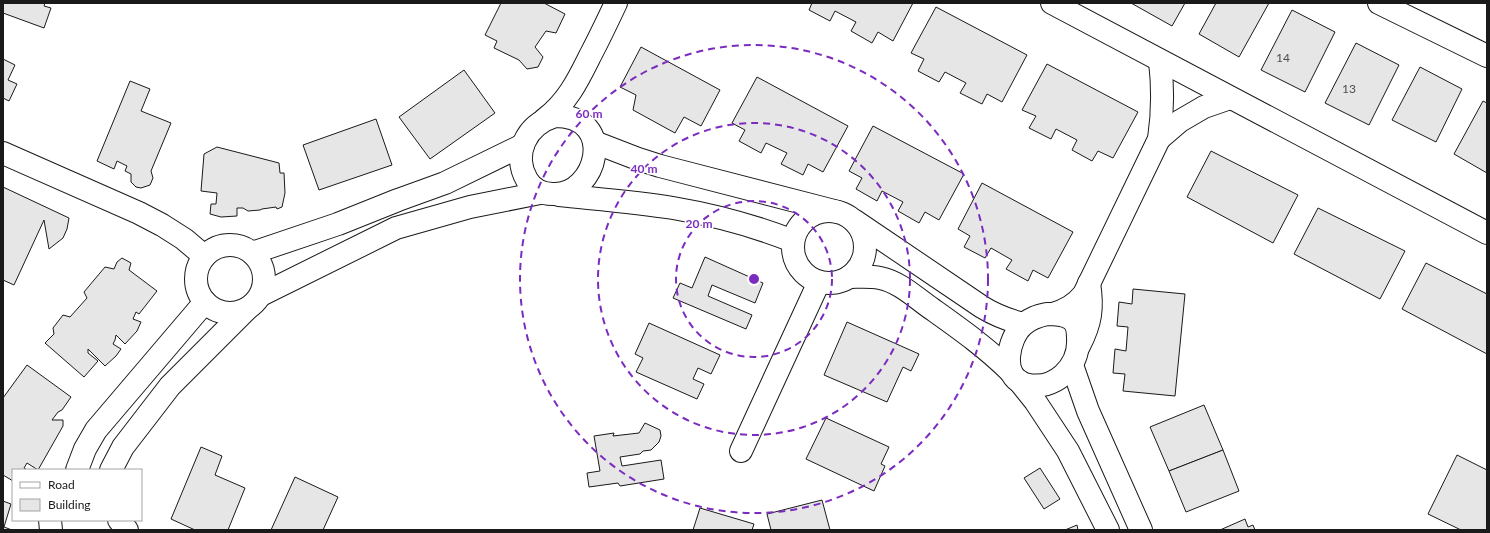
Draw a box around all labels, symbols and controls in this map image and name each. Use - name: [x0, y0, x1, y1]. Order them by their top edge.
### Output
- house number: 14: [1276, 50, 1290, 65]
- house number: 13: [1342, 81, 1356, 96]
- text: 60 m: [576, 106, 602, 121]
- text: 40 m: [631, 161, 657, 176]
- text: 20 m: [686, 216, 712, 231]
- centre of rings: [747, 272, 761, 286]
- legend: [12, 469, 142, 521]
- text: Road: [48, 477, 75, 492]
- text: Building: [48, 497, 91, 512]

